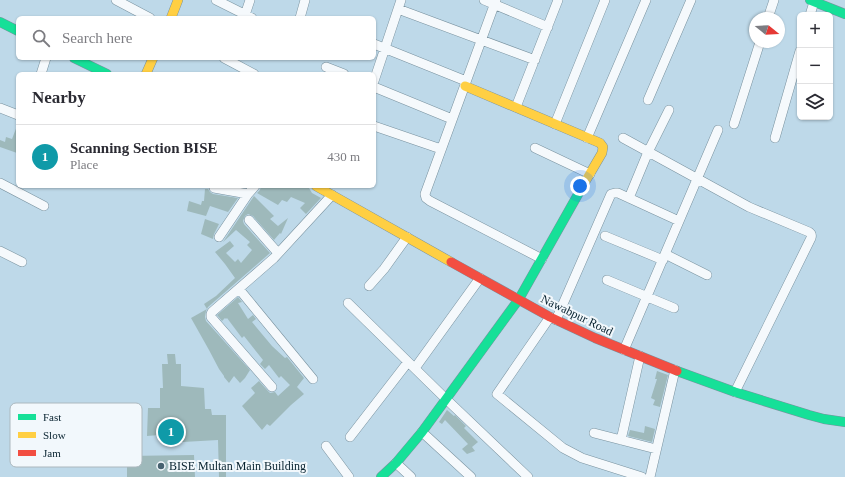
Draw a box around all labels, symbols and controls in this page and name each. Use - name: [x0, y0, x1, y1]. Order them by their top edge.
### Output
- north arrow: [749, 12, 785, 48]
- map controls: [797, 12, 833, 120]
- button: +: [797, 12, 833, 48]
- search box: [16, 16, 376, 60]
- icon: search: [30, 27, 52, 49]
- text: Search here: [62, 30, 132, 46]
- button: −: [797, 48, 833, 84]
- button: layers: [797, 84, 833, 120]
- text: Nearby: [32, 88, 86, 107]
- text: Scanning Section BISE: [70, 140, 218, 156]
- text: 1: [42, 149, 48, 164]
- text: 430 m: [327, 149, 360, 164]
- text: Place: [70, 157, 98, 172]
- your location: [570, 176, 590, 196]
- street label: Nawabpur Road: [539, 292, 615, 338]
- legend: [10, 403, 142, 467]
- text: Fast: [43, 411, 61, 423]
- pin: 1: [158, 417, 184, 447]
- text: Slow: [43, 429, 66, 441]
- text: Jam: [43, 447, 61, 459]
- place label: BISE Multan Main Building: [169, 459, 306, 473]
- marker: BISE Multan Main Building: [156, 461, 166, 471]

